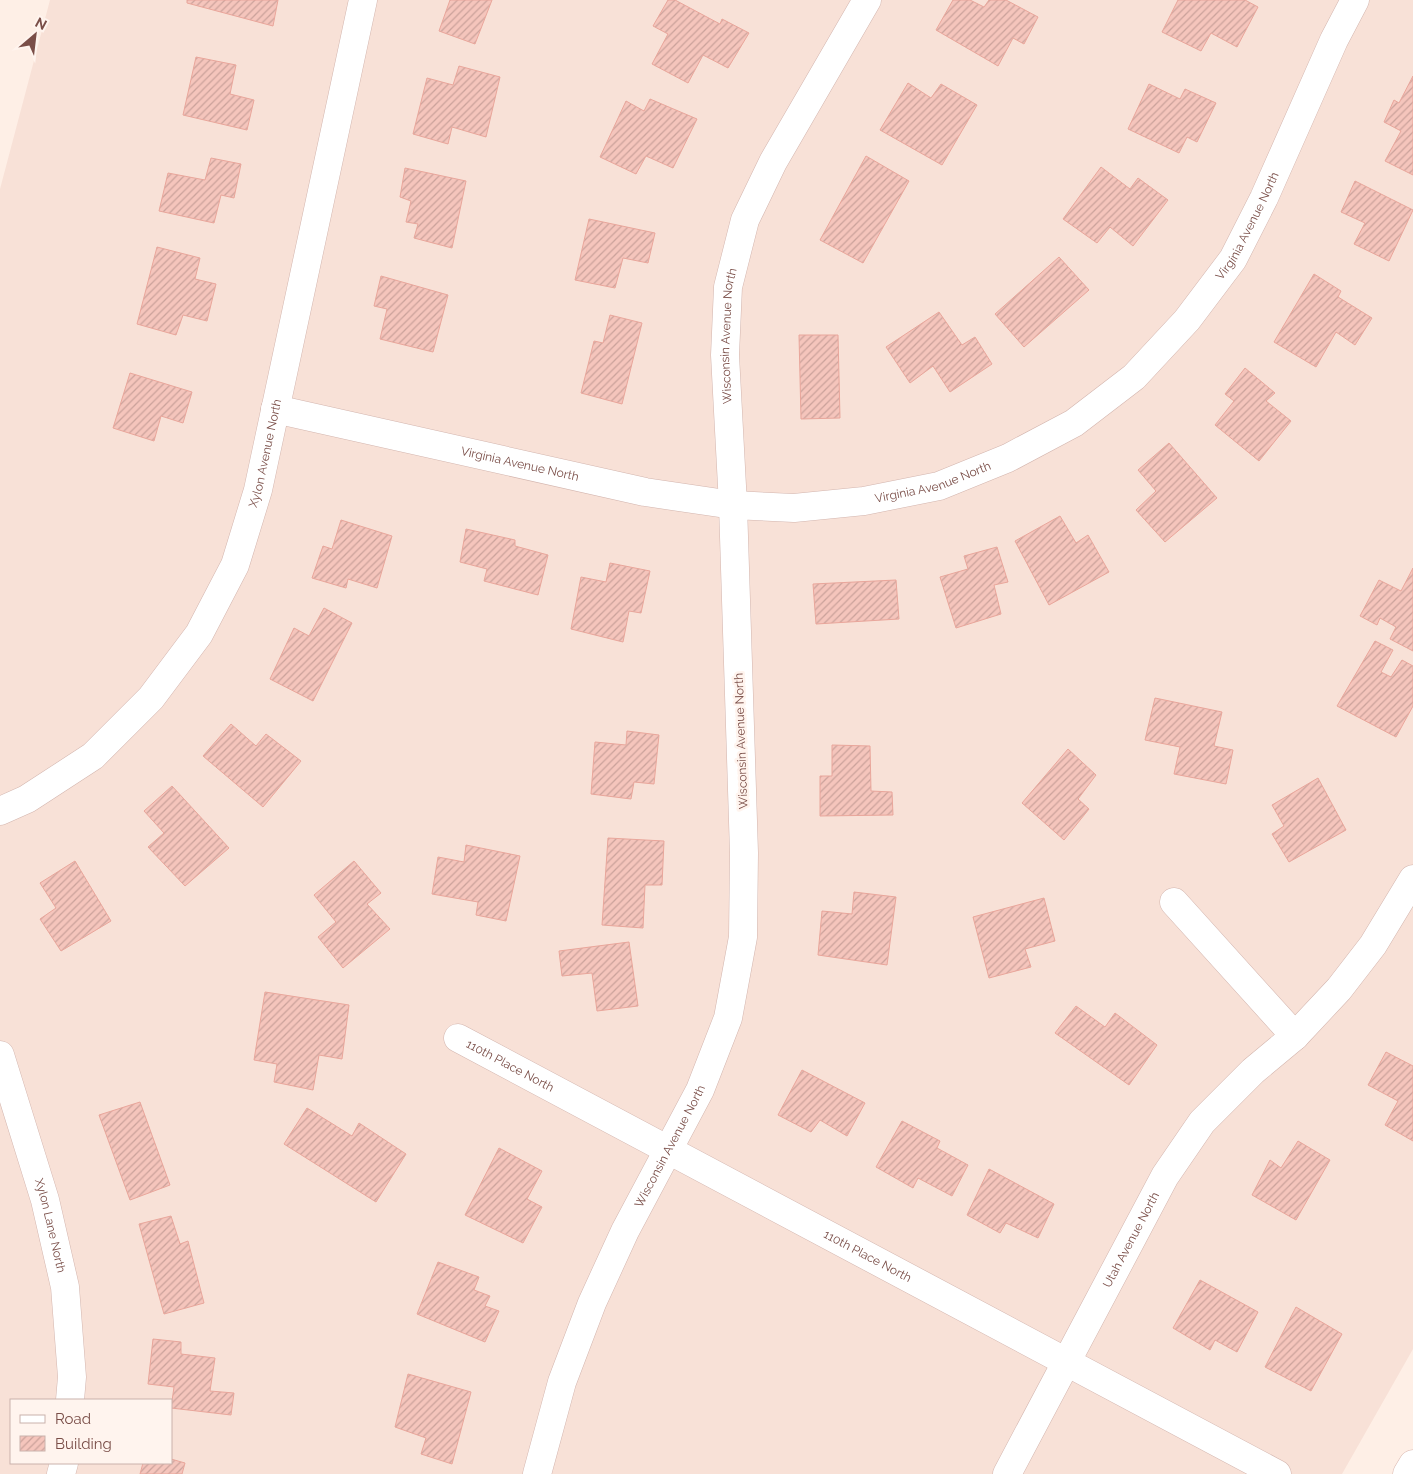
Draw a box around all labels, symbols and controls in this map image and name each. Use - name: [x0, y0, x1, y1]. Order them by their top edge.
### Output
- north arrow: [10, 10, 60, 60]
- text: N: [33, 14, 50, 33]
- street label: Virginia Avenue North: [1213, 170, 1282, 283]
- street label: Wisconsin Avenue North: [718, 266, 740, 404]
- street label: Xylon Avenue North: [246, 398, 284, 509]
- street label: Virginia Avenue North: [460, 444, 580, 484]
- street label: Virginia Avenue North: [874, 459, 993, 506]
- street label: Wisconsin Avenue North: [732, 673, 750, 809]
- street label: 110th Place North: [464, 1037, 556, 1095]
- street label: Wisconsin Avenue North: [632, 1083, 708, 1210]
- street label: Xylon Lane North: [32, 1177, 68, 1274]
- street label: Utah Avenue North: [1100, 1190, 1162, 1290]
- street label: 110th Place North: [821, 1227, 914, 1285]
- legend: [10, 1399, 172, 1464]
- text: Road: [55, 1410, 91, 1428]
- text: Building: [55, 1435, 112, 1453]

